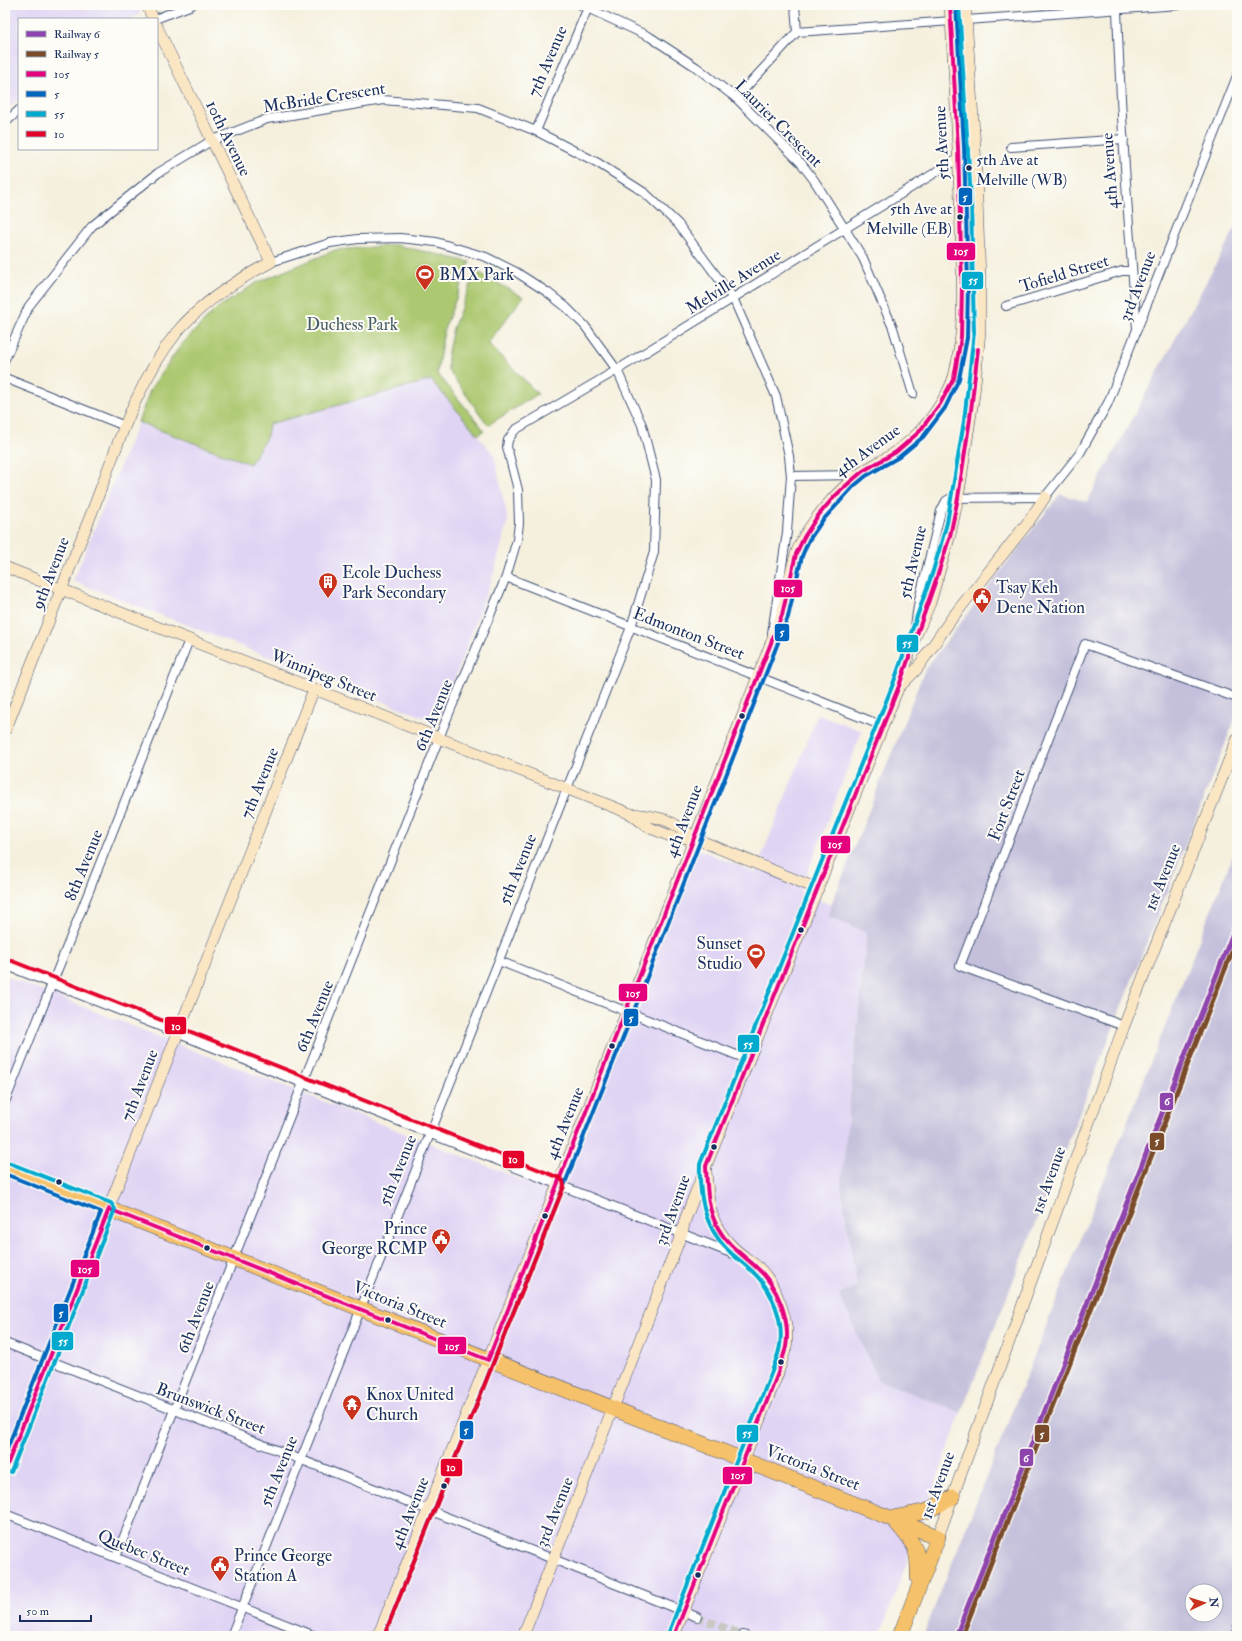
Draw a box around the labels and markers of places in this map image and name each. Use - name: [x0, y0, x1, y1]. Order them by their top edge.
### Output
- place label: 5th Ave at Melville (WB): [976, 150, 1067, 190]
- marker: 5th Ave at Melville (WB): [964, 163, 974, 173]
- place label: 5th Ave at Melville (EB): [866, 199, 952, 239]
- marker: 5th Ave at Melville (EB): [955, 212, 965, 222]
- sports icon: BMX Park: [414, 263, 436, 291]
- place label: BMX Park: [439, 264, 514, 285]
- place label: Ecole Duchess Park Secondary: [342, 562, 446, 604]
- building icon: Ecole Duchess Park Secondary: [317, 571, 339, 599]
- place label: Tsay Keh Dene Nation: [996, 577, 1085, 618]
- public building icon: Tsay Keh Dene Nation: [971, 586, 993, 614]
- unlabelled marker: [737, 711, 747, 721]
- unlabelled marker: [796, 925, 806, 935]
- place label: Sunset Studio: [697, 933, 742, 974]
- sports icon: Sunset Studio: [745, 942, 767, 970]
- unlabelled marker: [607, 1041, 617, 1051]
- unlabelled marker: [709, 1142, 719, 1152]
- unlabelled marker: [54, 1177, 64, 1187]
- unlabelled marker: [540, 1211, 550, 1221]
- place label: Prince George RCMP: [321, 1218, 427, 1259]
- public building icon: Prince George RCMP: [430, 1227, 452, 1255]
- unlabelled marker: [202, 1243, 212, 1253]
- unlabelled marker: [383, 1315, 393, 1325]
- unlabelled marker: [776, 1357, 786, 1367]
- place label: Knox United Church: [366, 1384, 454, 1425]
- temple icon: Knox United Church: [341, 1393, 363, 1421]
- unlabelled marker: [439, 1481, 449, 1491]
- place label: Prince George Station A: [234, 1545, 332, 1586]
- public building icon: Prince George Station A: [209, 1554, 231, 1582]
- unlabelled marker: [693, 1570, 703, 1580]

